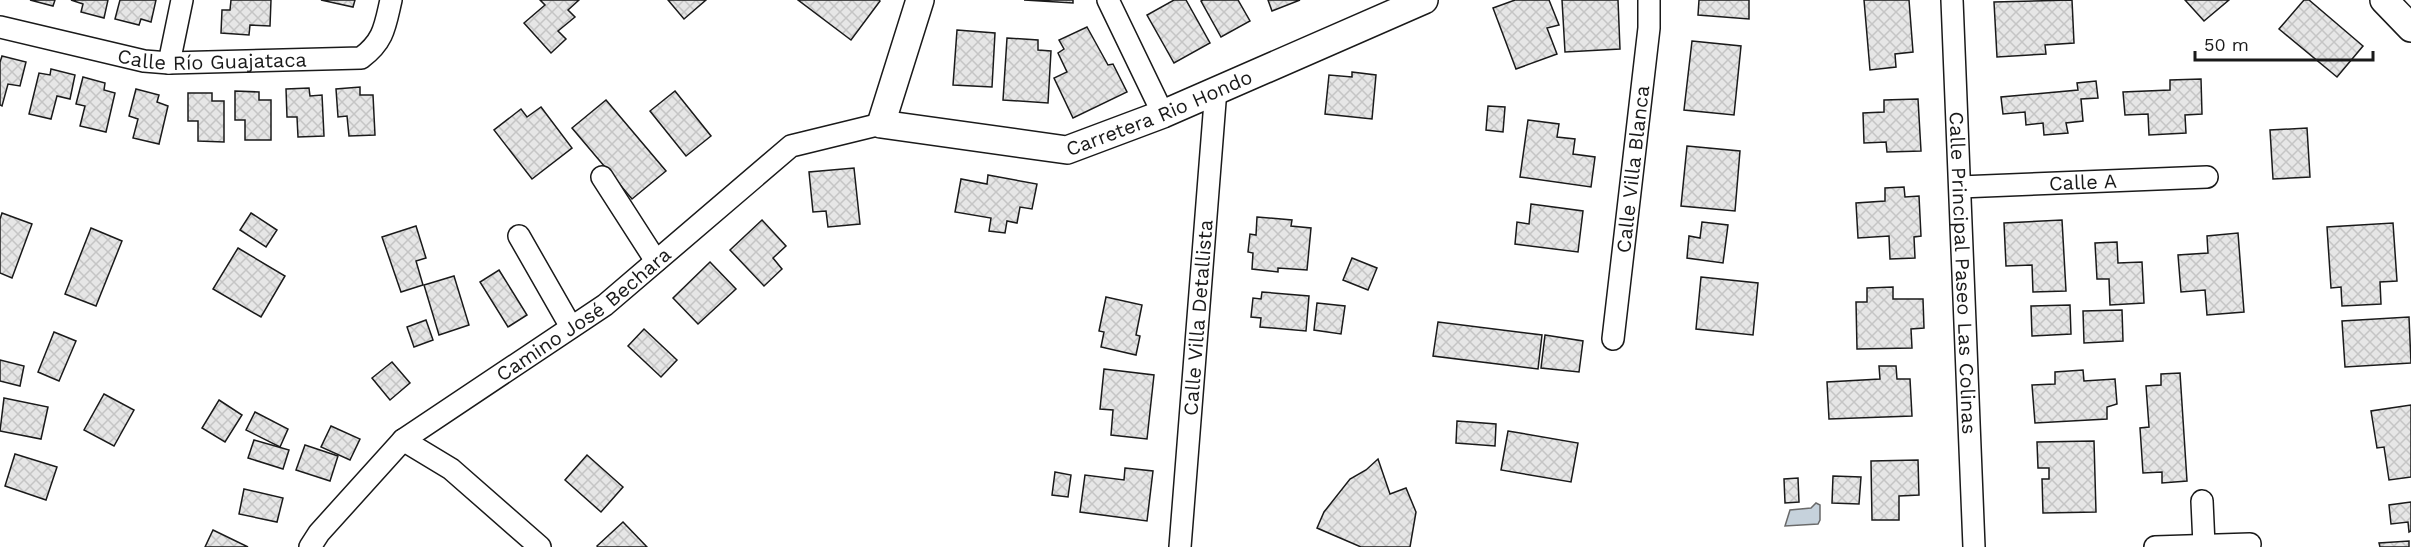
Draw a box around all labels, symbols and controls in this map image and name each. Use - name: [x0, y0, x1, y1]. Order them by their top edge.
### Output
- scale bar: [2195, 24, 2374, 62]
- text: 50 m: [2204, 34, 2249, 55]
- street label: Calle Río Guajataca: [115, 43, 307, 75]
- street label: Carretera Rio Hondo: [1063, 65, 1256, 161]
- street label: Calle Villa Blanca: [1611, 84, 1654, 254]
- street label: Calle Principal Paseo Las Colinas: [1944, 111, 1981, 435]
- street label: Calle A: [2048, 169, 2117, 195]
- street label: Calle Villa Detallista: [1178, 219, 1218, 417]
- street label: Camino José Bechara: [492, 242, 676, 386]

